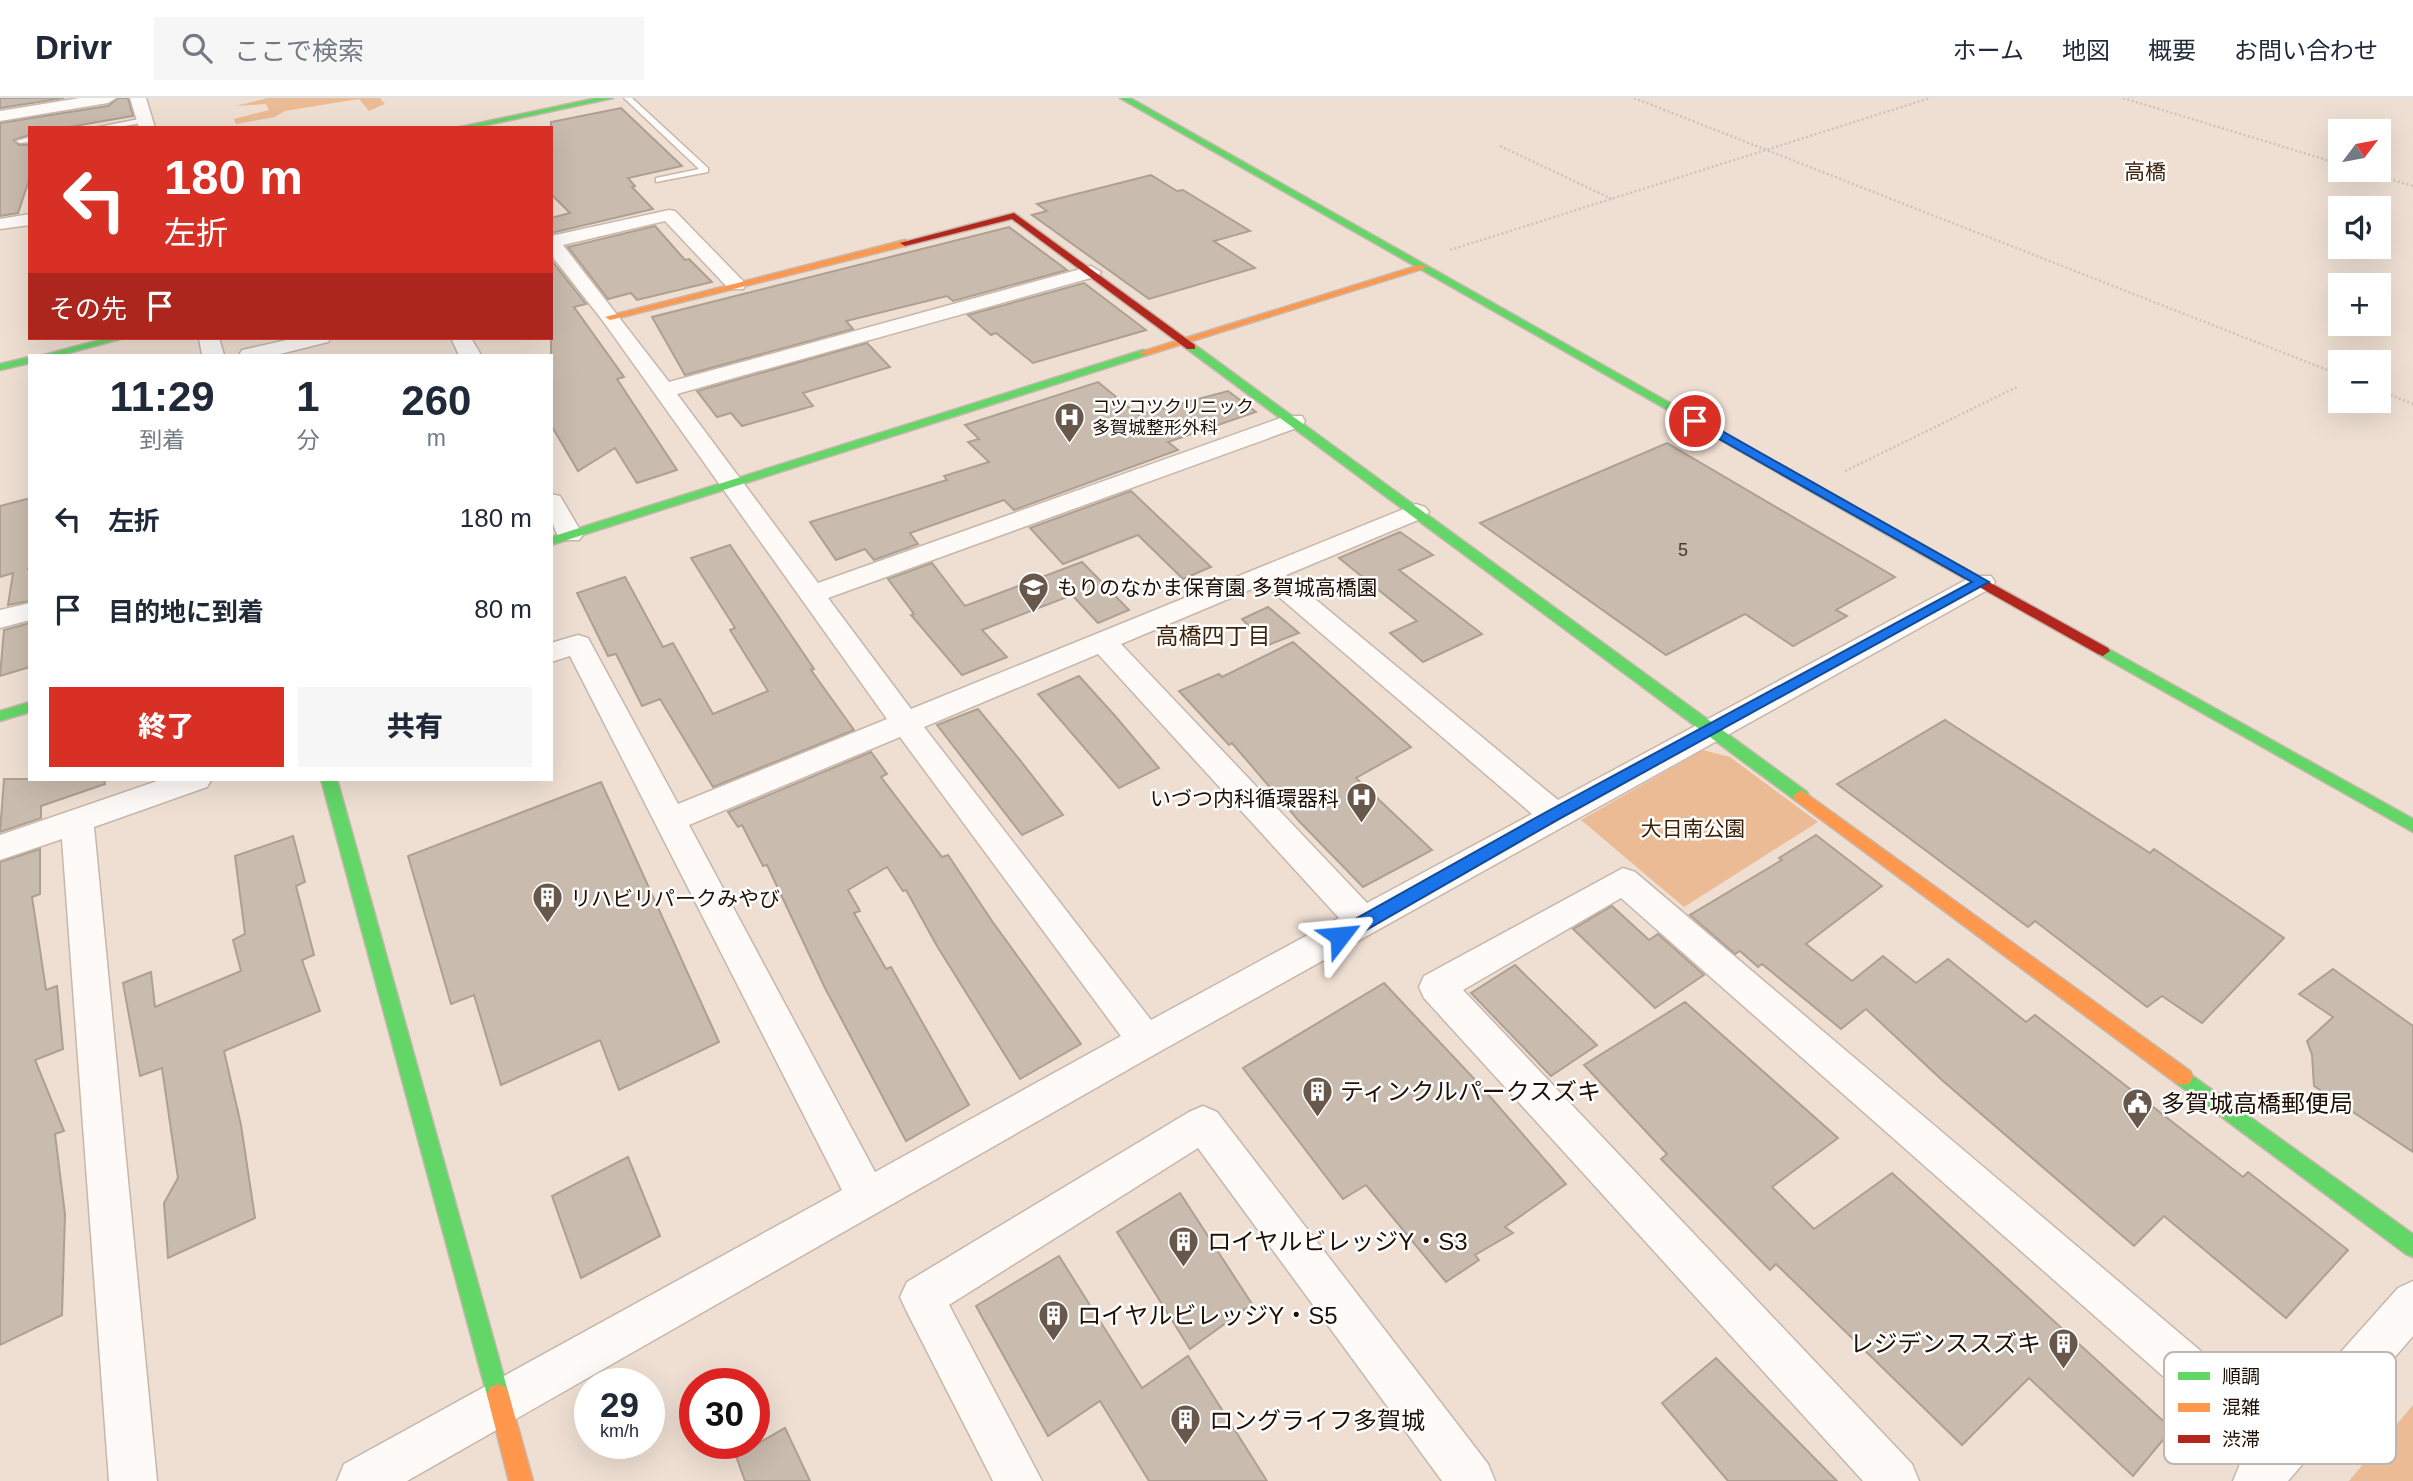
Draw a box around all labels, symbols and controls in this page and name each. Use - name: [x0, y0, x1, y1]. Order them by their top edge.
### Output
- search box: [154, 17, 644, 80]
- text: Drivr: [35, 29, 112, 66]
- icon: search: [178, 29, 216, 67]
- text: ここで検索: [234, 36, 364, 66]
- text: ホーム: [1953, 37, 2024, 64]
- text: 地図: [2062, 37, 2110, 64]
- text: 概要: [2148, 37, 2196, 64]
- text: お問い合わせ: [2234, 37, 2378, 64]
- north arrow: [2328, 119, 2390, 182]
- map controls: [2328, 119, 2391, 413]
- text: 180 m: [164, 150, 303, 204]
- icon: left: [49, 154, 140, 245]
- district label: 高橋: [2124, 160, 2166, 183]
- button: sound: [2328, 196, 2391, 259]
- text: 左折: [164, 215, 228, 251]
- button: +: [2328, 273, 2391, 336]
- icon: arrive: [141, 287, 179, 325]
- text: その先: [49, 294, 127, 324]
- button: −: [2328, 350, 2391, 413]
- text: 11:29: [110, 373, 215, 420]
- text: 1: [296, 373, 320, 420]
- text: 260: [401, 377, 471, 424]
- pin: [1665, 391, 1725, 451]
- place label: コツコツクリニック 多賀城整形外科: [1092, 397, 1254, 438]
- hospital icon: コツコツクリニック 多賀城整形外科: [1052, 400, 1086, 444]
- icon: arrive: [1676, 402, 1714, 440]
- text: m: [427, 425, 446, 451]
- text: 到着: [139, 427, 185, 453]
- text: 分: [297, 427, 320, 453]
- icon: left: [49, 500, 87, 538]
- text: 180 m: [460, 503, 532, 533]
- text: 左折: [108, 506, 160, 536]
- house number: 5: [1678, 540, 1688, 560]
- school or university icon: もりのなかま保育園 多賀城高橋園: [1017, 570, 1051, 614]
- place label: もりのなかま保育園 多賀城高橋園: [1057, 576, 1378, 599]
- icon: arrive: [49, 591, 87, 629]
- text: 80 m: [474, 594, 532, 624]
- text: 目的地に到着: [108, 597, 264, 627]
- district label: 高橋四丁目: [1156, 623, 1271, 649]
- button: 終了: [49, 687, 284, 767]
- button: 共有: [298, 687, 532, 767]
- hospital icon: いづつ内科循環器科: [1345, 781, 1379, 825]
- place label: いづつ内科循環器科: [1150, 787, 1339, 810]
- park label: 大日南公園: [1641, 817, 1746, 840]
- building icon: リハビリパークみやび: [530, 881, 564, 925]
- place label: リハビリパークみやび: [570, 887, 780, 910]
- position arrow: [1303, 899, 1377, 973]
- building icon: ティンクルパークスズキ: [1300, 1074, 1334, 1118]
- place label: ティンクルパークスズキ: [1340, 1078, 1601, 1105]
- public building icon: 多賀城高橋郵便局: [2121, 1086, 2155, 1130]
- place label: 多賀城高橋郵便局: [2161, 1090, 2353, 1117]
- building icon: ロイヤルビレッジY・S3: [1167, 1224, 1201, 1268]
- place label: ロイヤルビレッジY・S3: [1207, 1228, 1468, 1255]
- building icon: ロイヤルビレッジY・S5: [1037, 1298, 1071, 1342]
- place label: ロイヤルビレッジY・S5: [1077, 1302, 1338, 1329]
- building icon: レジデンススズキ: [2047, 1326, 2081, 1370]
- place label: レジデンススズキ: [1849, 1330, 2041, 1357]
- legend: [2164, 1352, 2396, 1464]
- text: 順調: [2222, 1366, 2260, 1387]
- speed limit sign: 30: [679, 1368, 770, 1459]
- text: 29: [600, 1385, 639, 1424]
- text: 混雑: [2222, 1397, 2260, 1418]
- building icon: ロングライフ多賀城: [1169, 1403, 1203, 1447]
- place label: ロングライフ多賀城: [1209, 1407, 1425, 1434]
- text: km/h: [600, 1421, 639, 1441]
- text: 渋滞: [2222, 1429, 2260, 1450]

